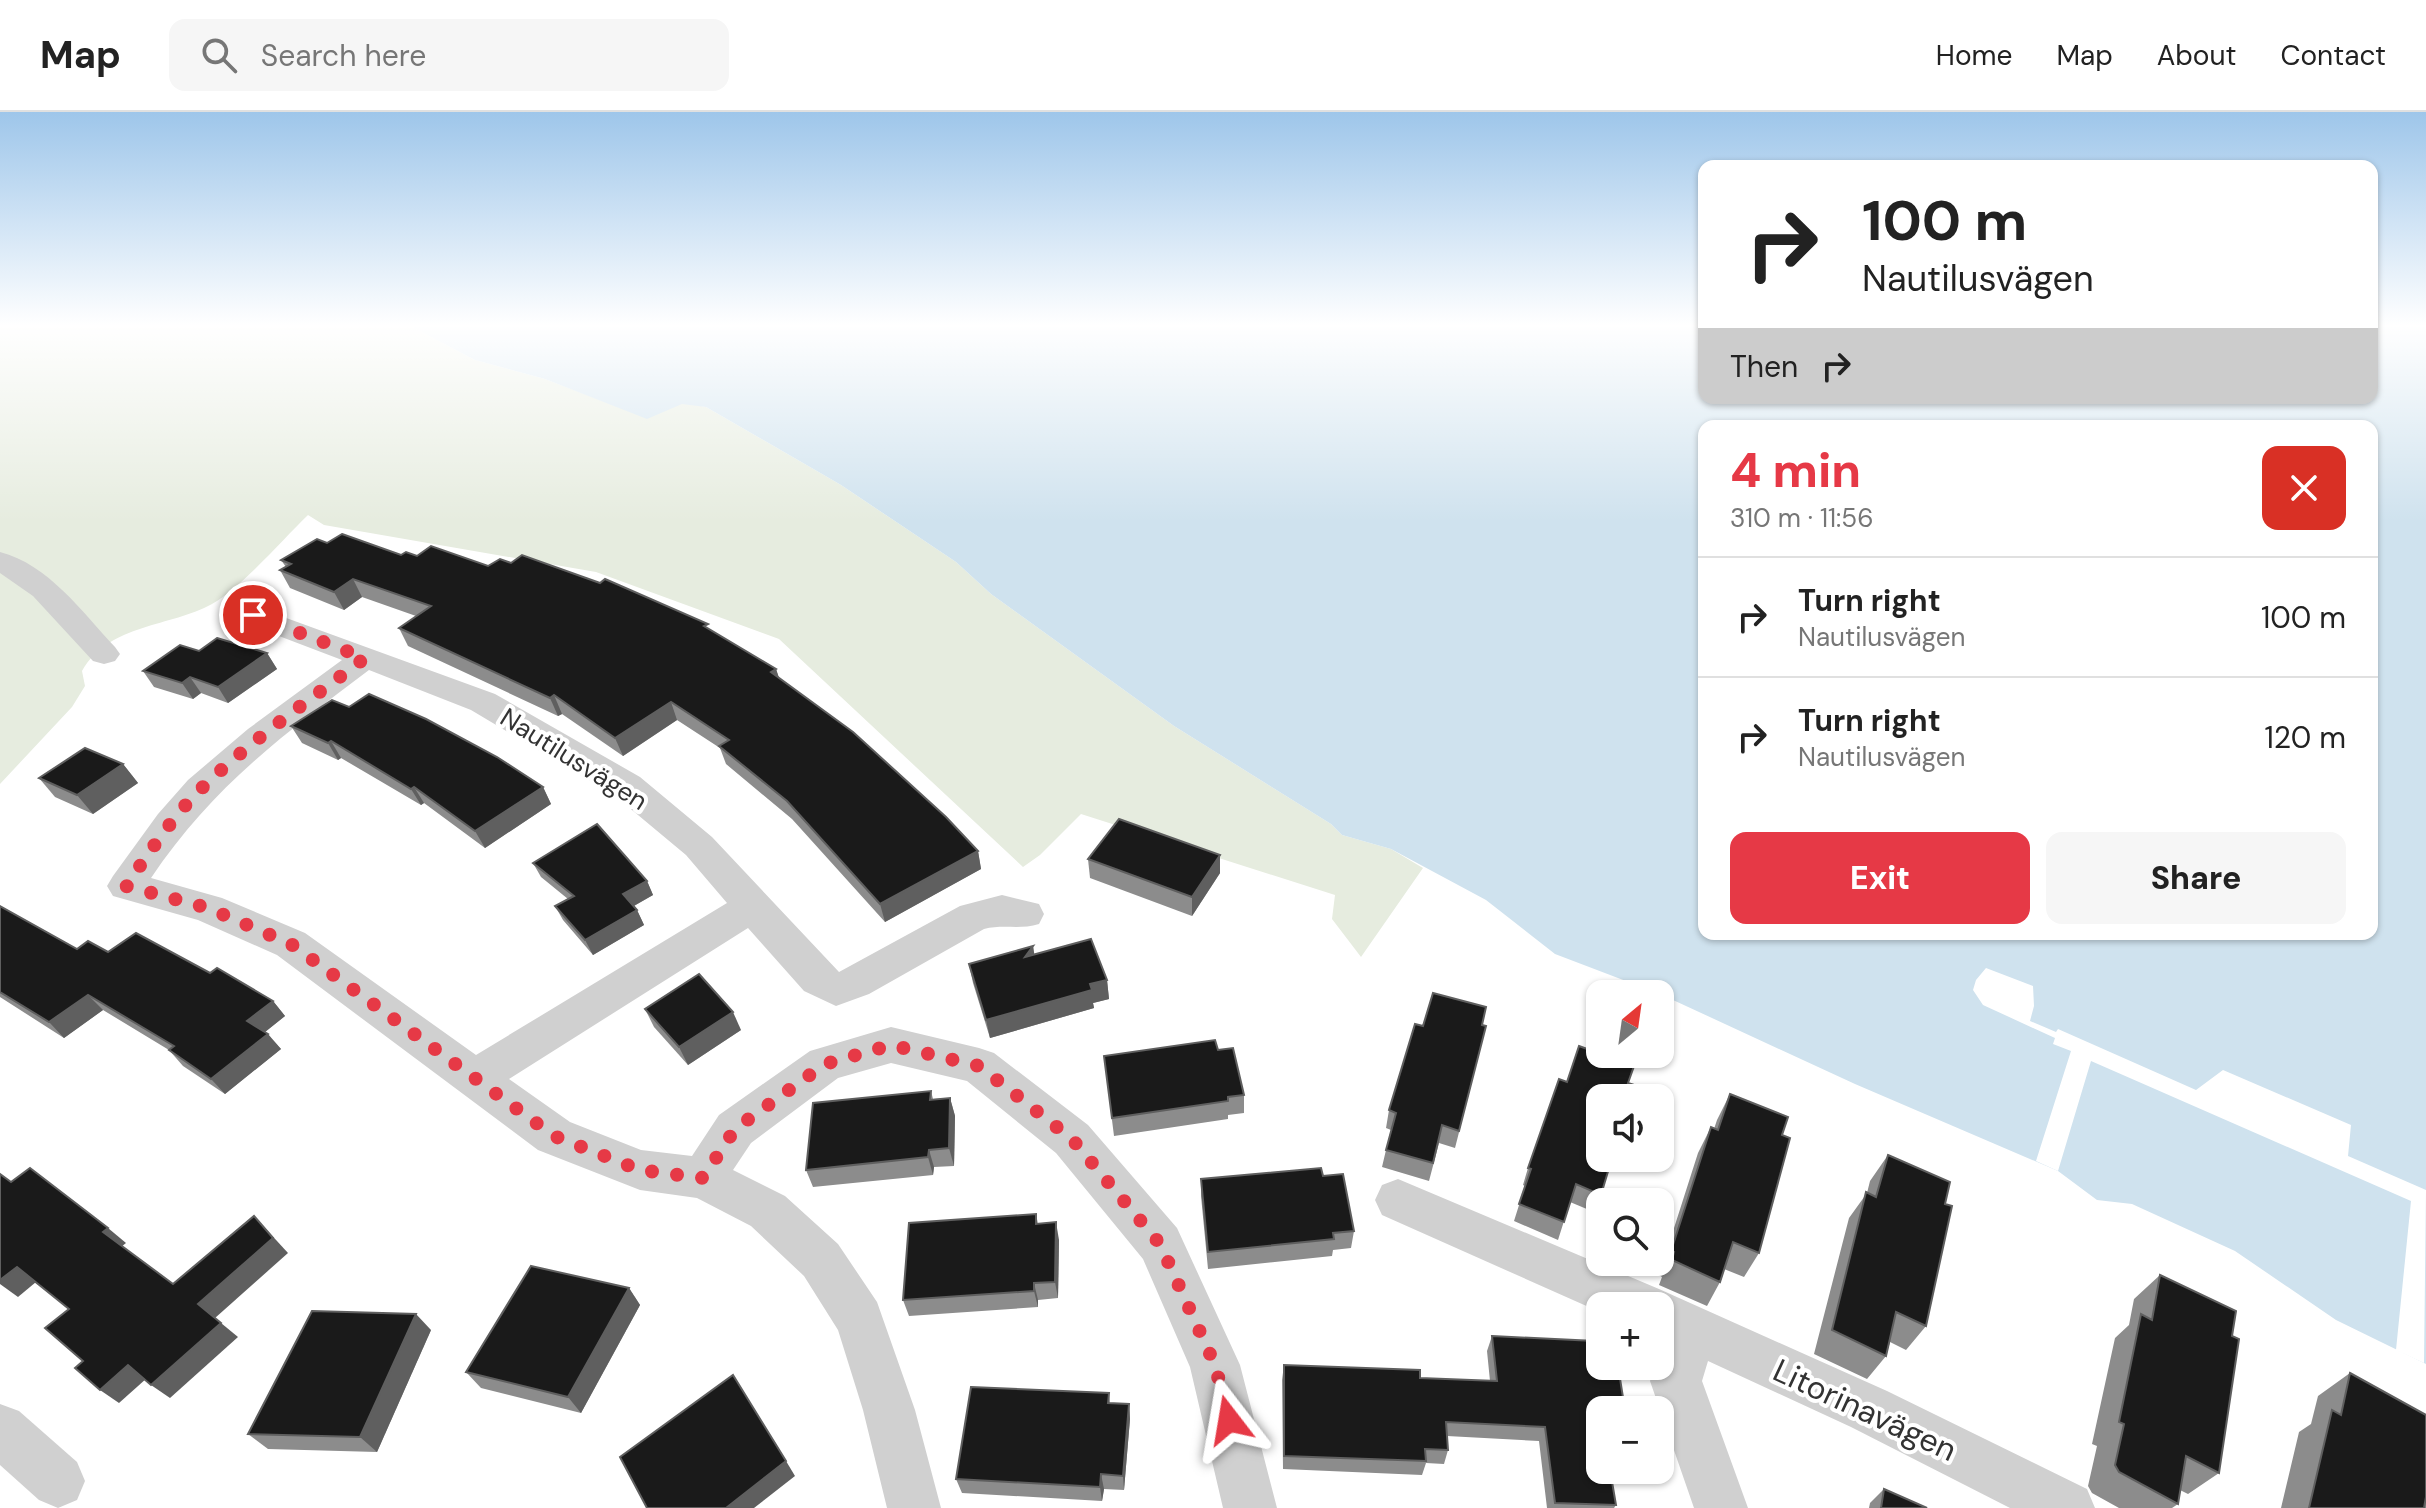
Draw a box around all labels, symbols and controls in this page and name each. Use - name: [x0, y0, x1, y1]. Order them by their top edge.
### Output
- search box: [169, 19, 729, 91]
- text: Map: [40, 30, 121, 80]
- icon: search: [197, 33, 241, 77]
- text: Search here: [261, 36, 426, 75]
- text: Home: [1936, 37, 2012, 74]
- text: Map: [2056, 37, 2113, 74]
- text: About: [2157, 37, 2236, 74]
- text: Contact: [2280, 37, 2386, 74]
- text: 100 m: [1862, 184, 2027, 257]
- icon: right: [1730, 192, 1834, 296]
- text: Nautilusvägen: [1862, 255, 2094, 302]
- icon: right: [1814, 344, 1858, 388]
- text: Then: [1730, 347, 1798, 386]
- text: 4 min: [1730, 439, 1861, 502]
- button: close: [2262, 446, 2346, 530]
- text: 310 m · 11:56: [1730, 501, 1874, 535]
- pin: [219, 581, 287, 649]
- text: Turn right: [1798, 581, 1941, 620]
- icon: arrive: [231, 593, 275, 637]
- icon: right: [1730, 595, 1774, 639]
- text: 100 m: [2261, 598, 2346, 637]
- text: Nautilusvägen: [1798, 620, 1965, 654]
- street label: Nautilusvägen: [494, 700, 654, 818]
- text: Turn right: [1798, 701, 1941, 740]
- icon: right: [1730, 715, 1774, 759]
- text: 120 m: [2264, 718, 2346, 757]
- text: Nautilusvägen: [1798, 740, 1965, 774]
- button: Exit: [1730, 832, 2030, 924]
- button: Share: [2046, 832, 2346, 924]
- north arrow: [1586, 980, 1674, 1068]
- map controls: [1586, 980, 1674, 1484]
- button: sound: [1586, 1084, 1674, 1172]
- button: search: [1586, 1188, 1674, 1276]
- button: +: [1586, 1292, 1674, 1380]
- street label: Litorinavägen: [1767, 1349, 1963, 1471]
- position arrow: [1187, 1378, 1271, 1462]
- button: −: [1586, 1396, 1674, 1484]

